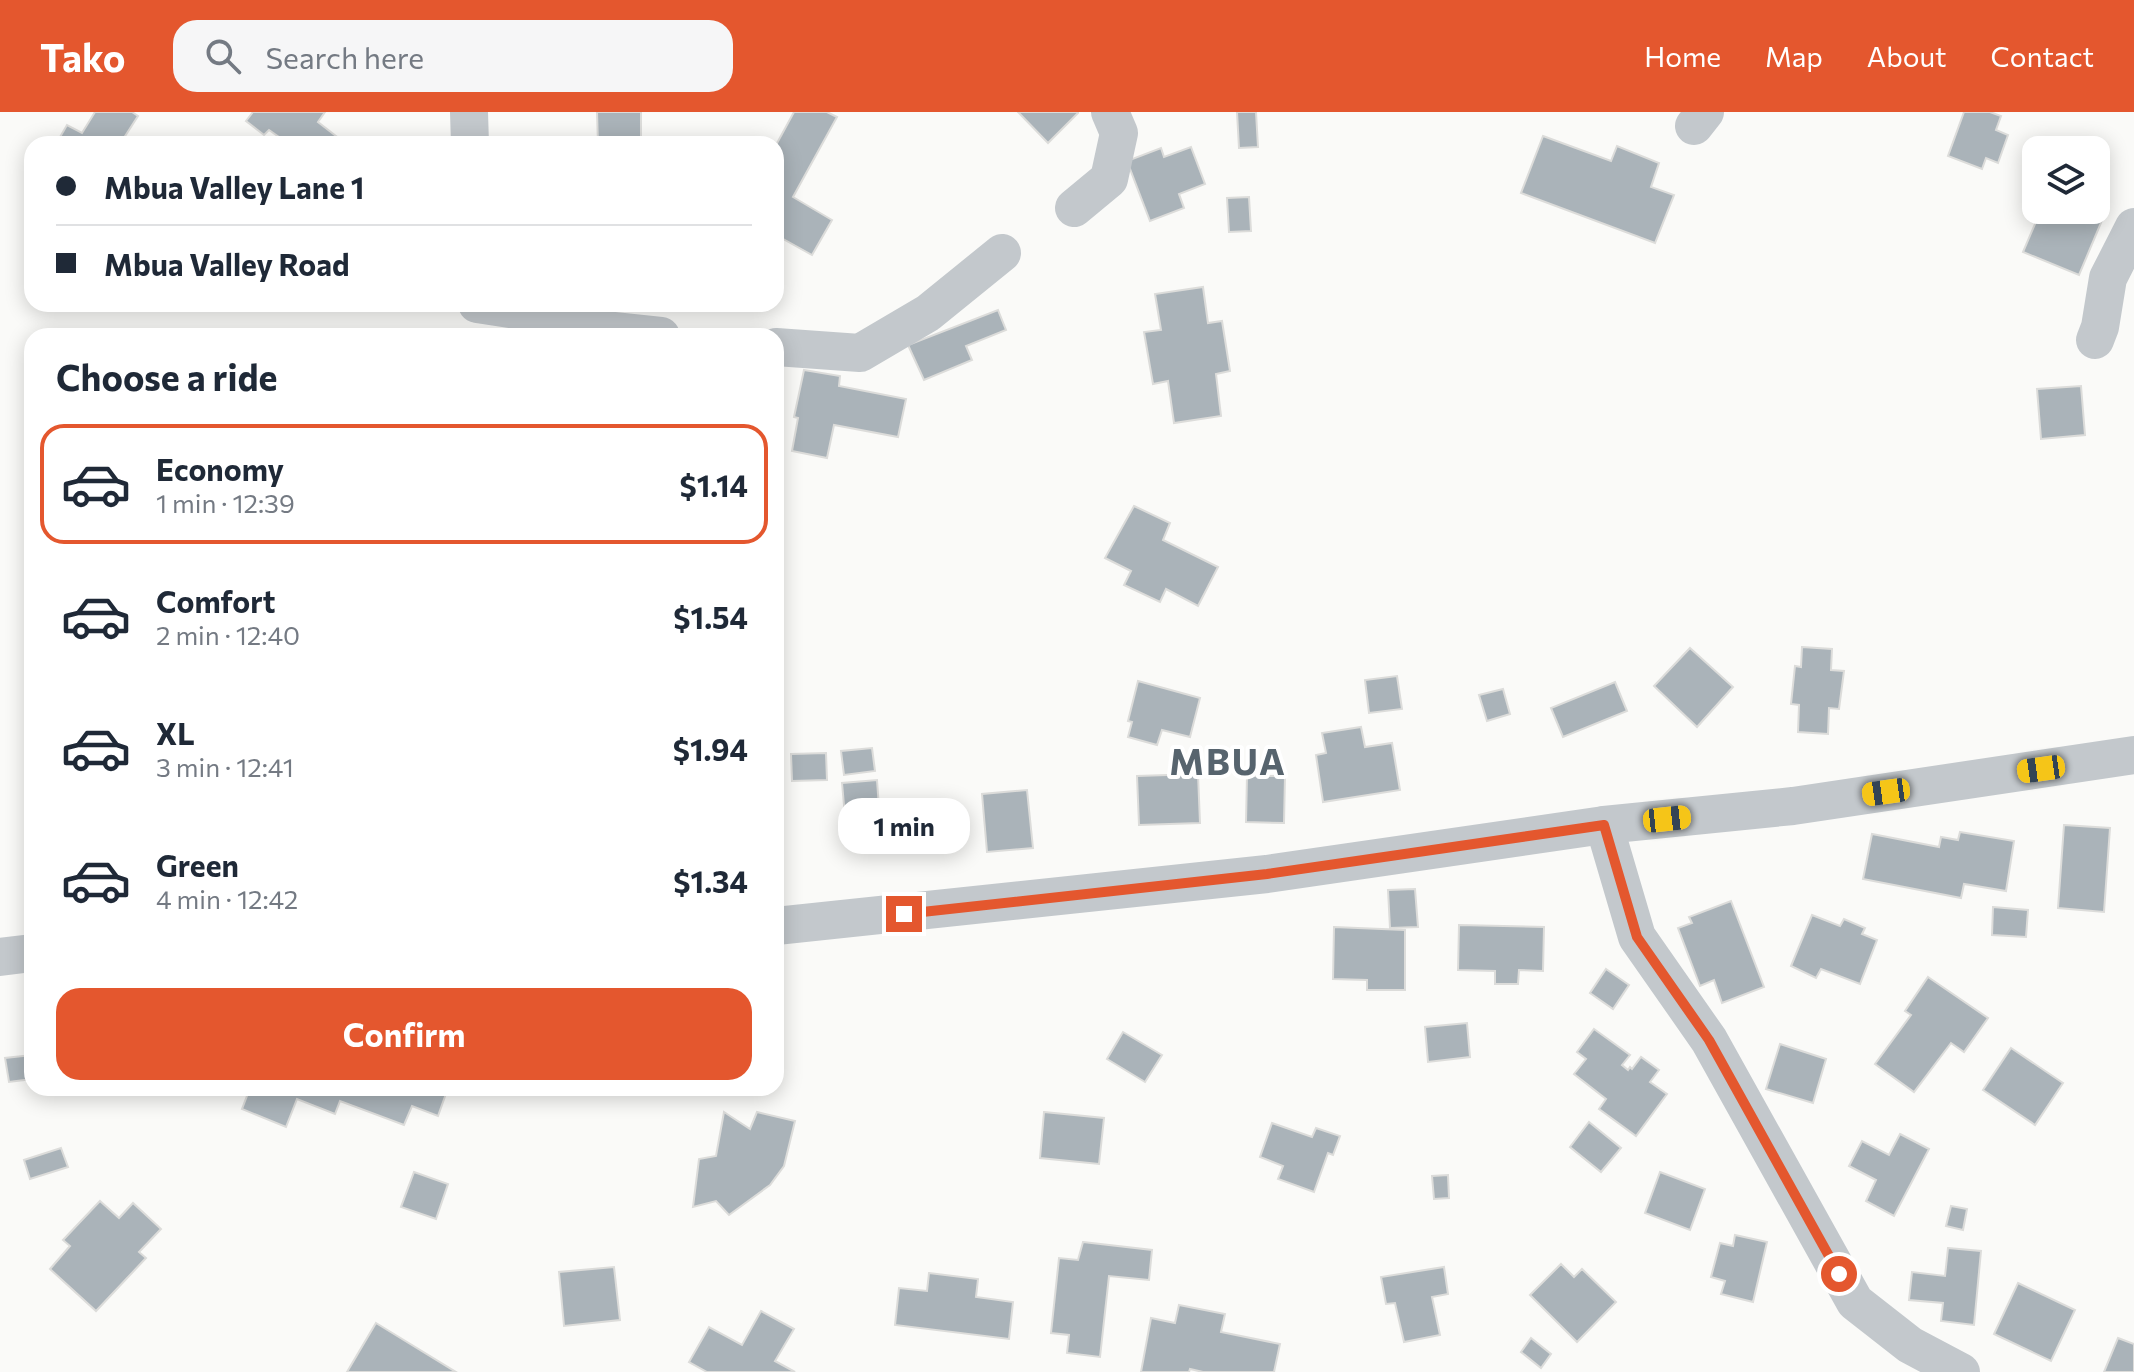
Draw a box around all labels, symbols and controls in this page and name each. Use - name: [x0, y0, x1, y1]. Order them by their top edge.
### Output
- search box: [173, 20, 733, 92]
- text: Tako: [40, 33, 125, 80]
- icon: search: [201, 34, 245, 78]
- text: Search here: [265, 38, 424, 75]
- text: Home: [1644, 39, 1721, 73]
- text: Map: [1765, 39, 1823, 73]
- text: About: [1867, 39, 1947, 73]
- text: Contact: [1991, 39, 2094, 73]
- map controls: [2022, 136, 2110, 224]
- button: layers: [2022, 136, 2110, 224]
- text: Mbua Valley Lane 1: [104, 168, 364, 205]
- text: Mbua Valley Road: [104, 245, 350, 282]
- text: Choose a ride: [56, 354, 277, 398]
- icon: car: [60, 448, 132, 520]
- text: Economy: [156, 450, 284, 487]
- text: $1.14: [679, 466, 748, 503]
- text: 1 min · 12:39: [156, 487, 295, 518]
- icon: car: [60, 580, 132, 652]
- text: Comfort: [156, 582, 275, 619]
- text: $1.54: [673, 598, 748, 635]
- text: 2 min · 12:40: [156, 619, 300, 650]
- icon: car: [60, 712, 132, 784]
- text: XL: [156, 714, 195, 751]
- text: $1.94: [673, 730, 748, 767]
- district label: MBUA: [1169, 738, 1287, 782]
- text: 3 min · 12:41: [156, 751, 294, 782]
- car: [2016, 754, 2066, 784]
- car: [1861, 777, 1911, 807]
- callout: 1 min: [838, 798, 970, 854]
- car: [1642, 805, 1692, 833]
- text: 1 min: [873, 810, 935, 841]
- icon: car: [60, 844, 132, 916]
- text: Green: [156, 846, 239, 883]
- text: $1.34: [673, 862, 748, 899]
- text: 4 min · 12:42: [156, 883, 298, 914]
- route end: [886, 896, 922, 932]
- button: Confirm: [56, 988, 752, 1080]
- route start: [1821, 1256, 1857, 1292]

